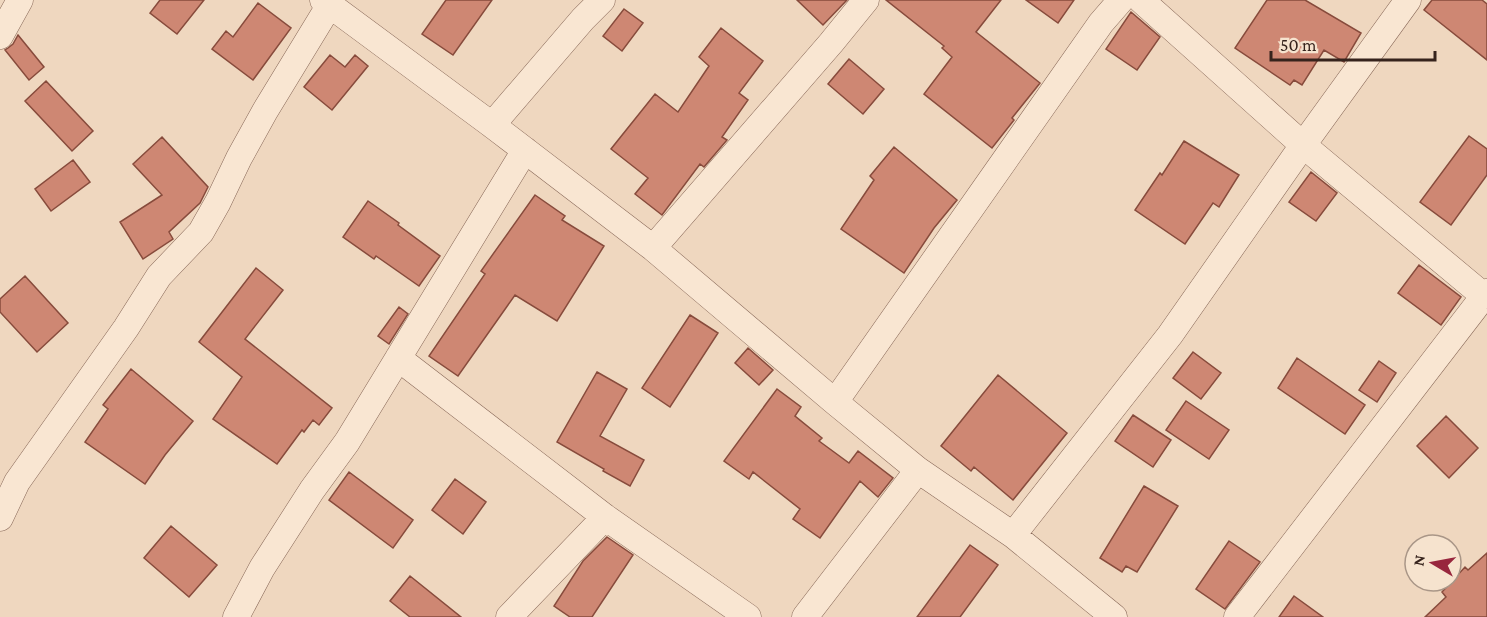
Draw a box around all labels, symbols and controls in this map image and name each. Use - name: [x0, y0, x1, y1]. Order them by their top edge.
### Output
- scale bar: [1271, 24, 1434, 62]
- text: 50 m: [1280, 35, 1317, 55]
- north arrow: [1403, 533, 1463, 593]
- text: N: [1409, 554, 1428, 567]

